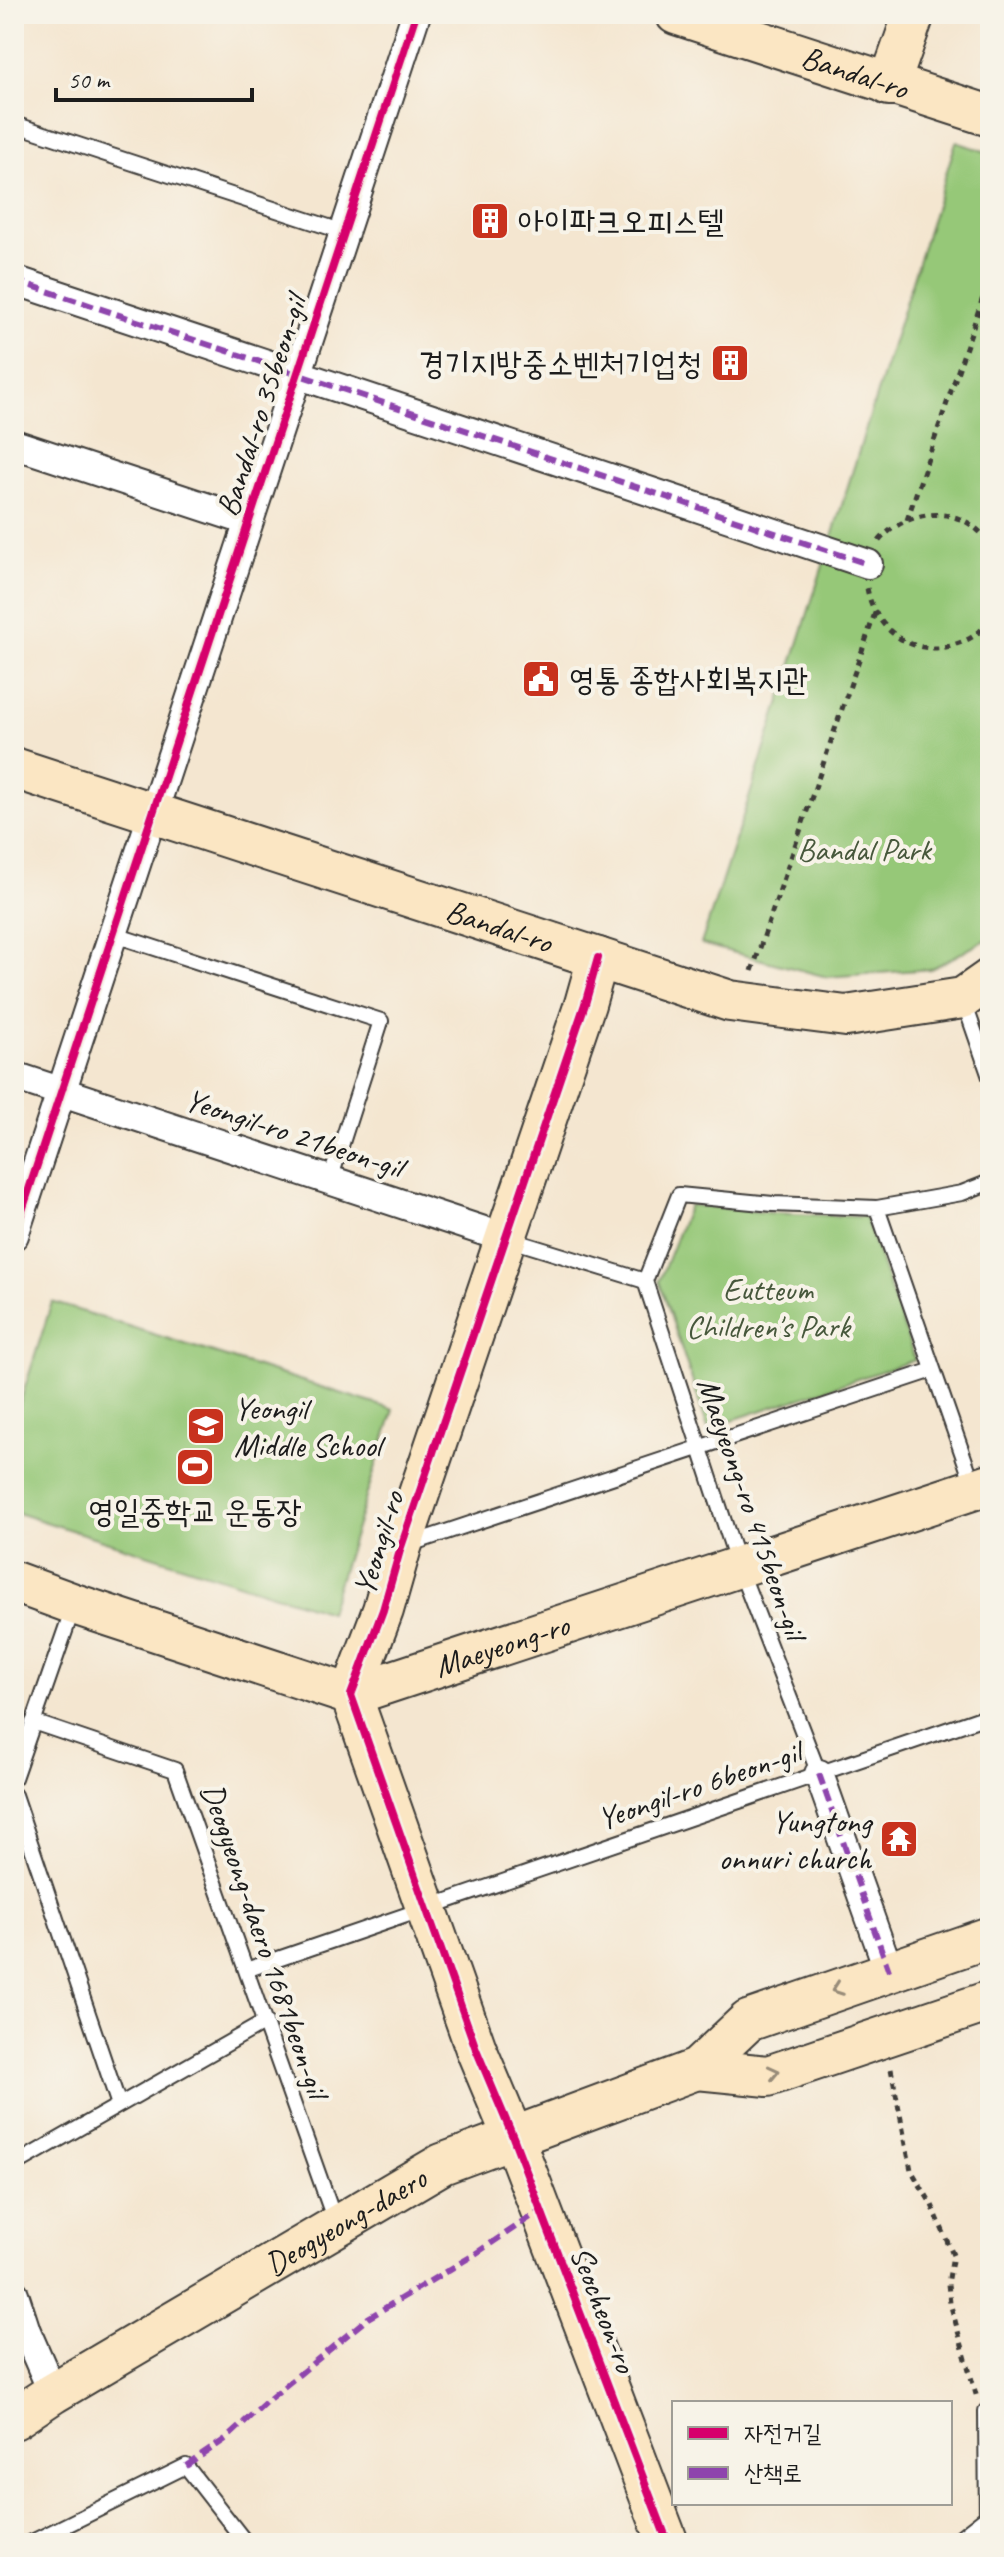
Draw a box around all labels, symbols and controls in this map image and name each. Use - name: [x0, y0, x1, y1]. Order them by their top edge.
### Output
- street label: Bandal-ro: [796, 36, 915, 109]
- scale bar: [56, 52, 252, 102]
- text: 50 m: [68, 65, 111, 95]
- building icon: 아이파크오피스텔: [469, 200, 511, 242]
- place label: 아이파크오피스텔: [518, 201, 724, 242]
- street label: Bandal-ro 35beon-gil: [207, 286, 318, 521]
- building icon: 경기지방중소벤처기업청: [709, 342, 751, 384]
- place label: 경기지방중소벤처기업청: [419, 343, 702, 384]
- public building icon: 영통 종합사회복지관: [520, 658, 562, 700]
- place label: 영통 종합사회복지관: [569, 659, 809, 700]
- park label: Bandal Park: [797, 829, 933, 870]
- street label: Bandal-ro: [441, 890, 559, 963]
- street label: Yeongil-ro 21beon-gil: [180, 1079, 413, 1190]
- park label: Eutteum Children's Park: [686, 1269, 852, 1347]
- street label: Maeyeong-ro 415beon-gil: [688, 1372, 817, 1649]
- place label: Yeongil Middle School: [234, 1388, 386, 1466]
- school or university icon: Yeongil Middle School: [185, 1405, 227, 1447]
- sports icon: 영일중학교 운동장: [174, 1446, 216, 1488]
- street label: Yeongil-ro: [343, 1485, 414, 1600]
- place label: 영일중학교 운동장: [88, 1491, 302, 1532]
- street label: Maeyeong-ro: [429, 1604, 576, 1687]
- street label: Yeongil-ro 6beon-gil: [592, 1730, 811, 1839]
- street label: Deogyeong-daero 1681beon-gil: [192, 1778, 339, 2108]
- place label: Yungtong onnuri church: [719, 1801, 874, 1879]
- temple icon: Yungtong onnuri church: [878, 1818, 920, 1860]
- one-way arrow: [831, 1980, 845, 1996]
- one-way arrow: [767, 2064, 781, 2081]
- street label: Deogyeong-daero: [257, 2157, 435, 2285]
- street label: Seocheon-ro: [561, 2240, 647, 2380]
- legend: [672, 2401, 952, 2505]
- text: 자전거길: [744, 2418, 821, 2448]
- text: 산책로: [744, 2458, 802, 2488]

